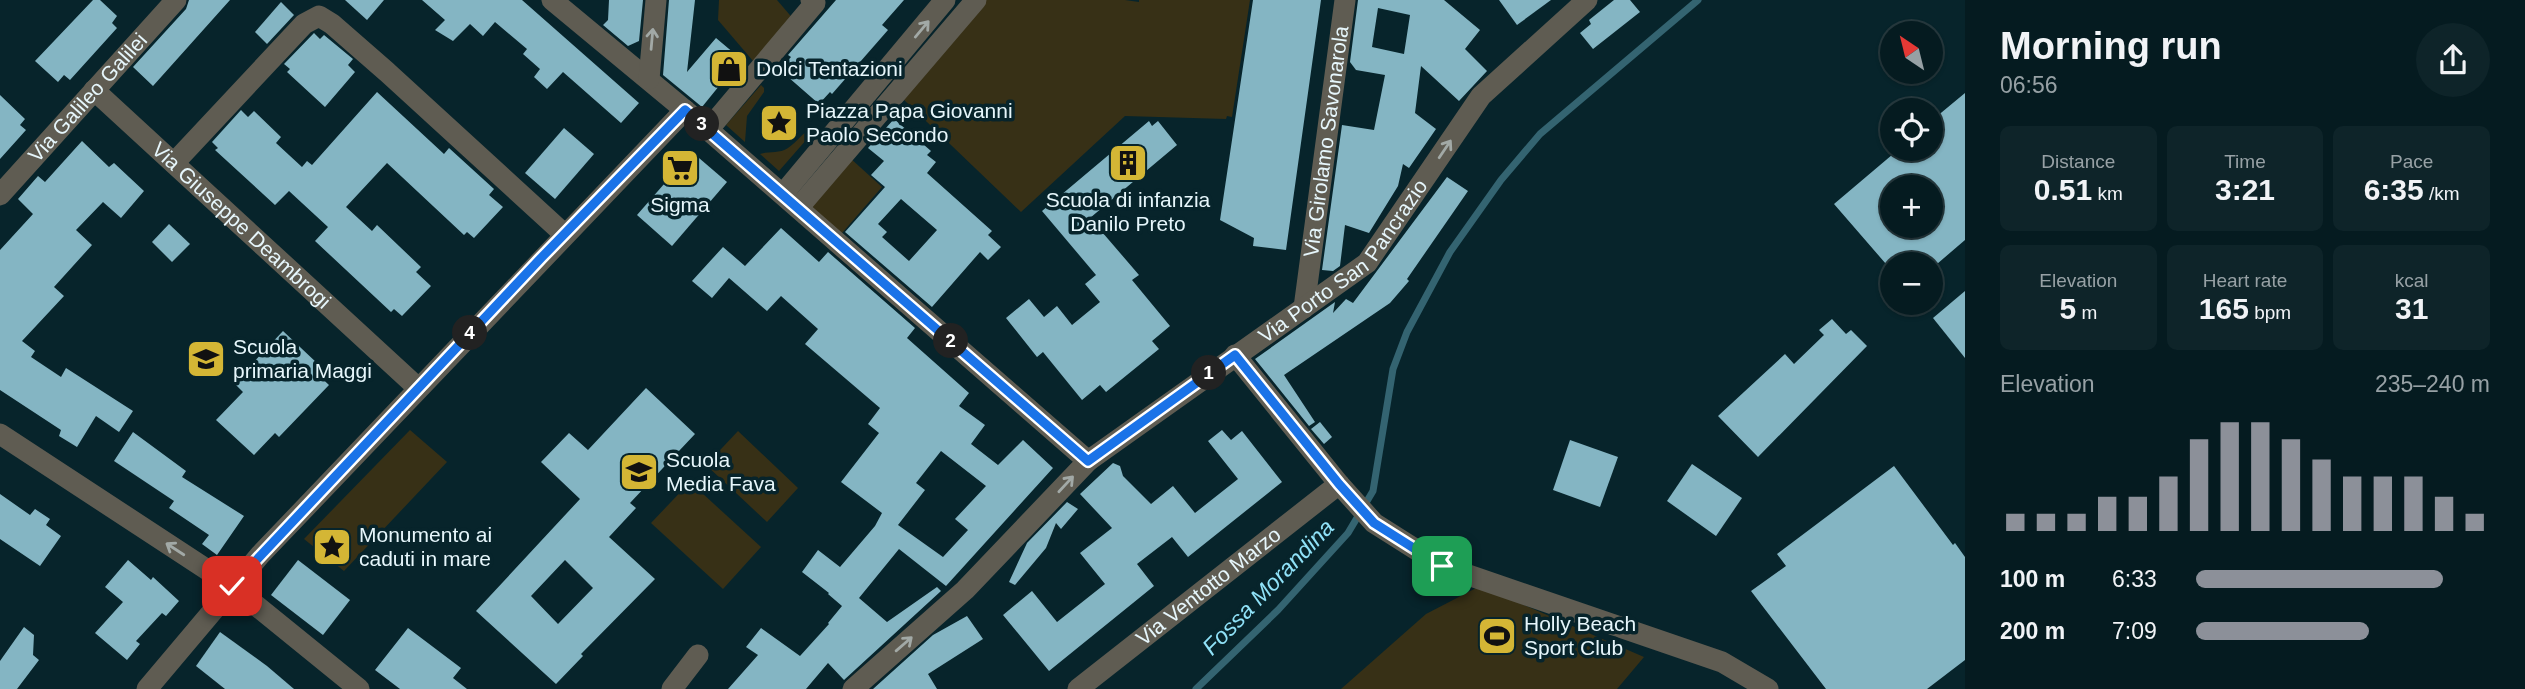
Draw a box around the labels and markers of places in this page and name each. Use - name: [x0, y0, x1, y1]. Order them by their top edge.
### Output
- shop icon: Dolci Tentazioni: [708, 48, 750, 90]
- place label: Dolci Tentazioni: [756, 57, 903, 80]
- place label: Piazza Papa Giovanni Paolo Secondo: [806, 99, 1013, 146]
- place icon: Piazza Papa Giovanni Paolo Secondo: [758, 102, 800, 144]
- pin: 3: [684, 106, 720, 142]
- building icon: Scuola di infanzia Danilo Preto: [1107, 142, 1149, 184]
- supermarket icon: Sigma: [659, 147, 701, 189]
- place label: Scuola di infanzia Danilo Preto: [1046, 188, 1211, 235]
- place label: Sigma: [650, 193, 710, 216]
- pin: 4: [452, 316, 488, 350]
- pin: 2: [934, 324, 968, 358]
- place label: Scuola primaria Maggi: [233, 335, 372, 382]
- school or university icon: Scuola primaria Maggi: [185, 338, 227, 380]
- pin: 1: [1192, 356, 1226, 390]
- place label: Scuola Media Fava: [666, 448, 776, 495]
- school or university icon: Scuola Media Fava: [618, 451, 660, 493]
- place label: Monumento ai caduti in mare: [359, 523, 492, 570]
- place icon: Monumento ai caduti in mare: [311, 526, 353, 568]
- pin: [1412, 536, 1472, 596]
- pin: [202, 556, 262, 616]
- place label: Holly Beach Sport Club: [1524, 612, 1636, 659]
- sports icon: Holly Beach Sport Club: [1476, 615, 1518, 657]

